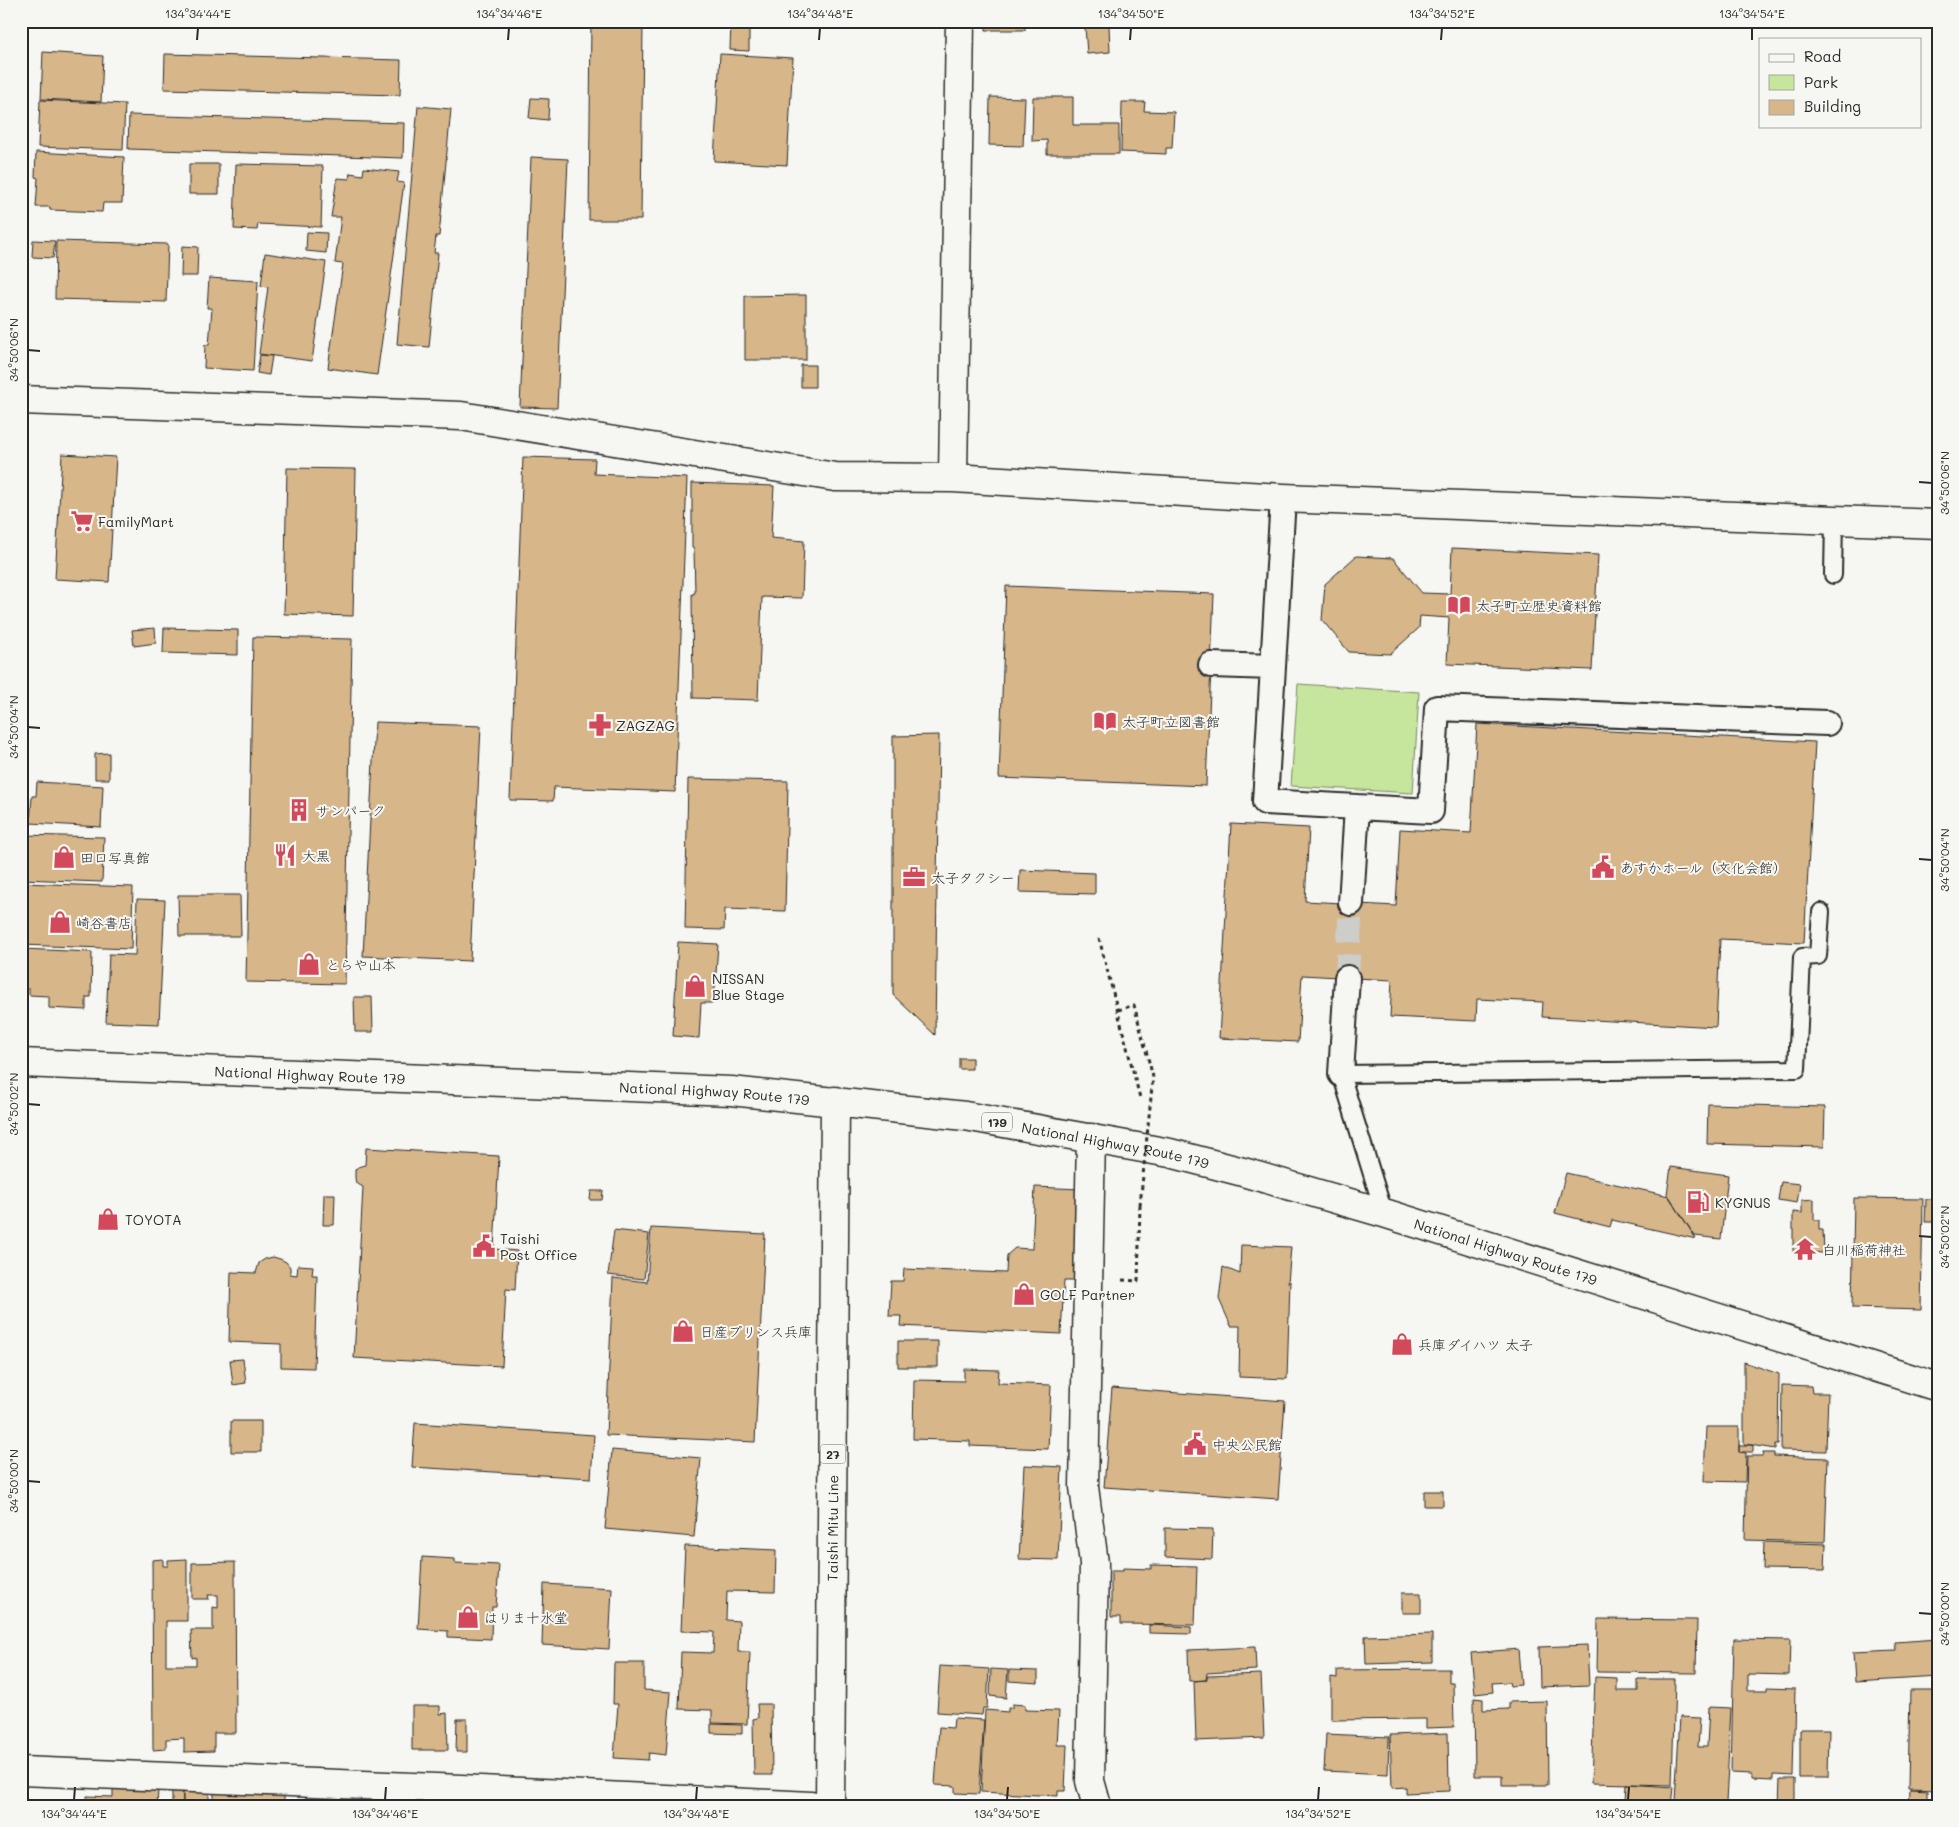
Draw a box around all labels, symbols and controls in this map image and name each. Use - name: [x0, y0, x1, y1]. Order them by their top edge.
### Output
- text: 134°34'44"E: [165, 5, 231, 21]
- text: 134°34'46"E: [476, 5, 542, 21]
- text: 134°34'48"E: [787, 5, 853, 21]
- text: 134°34'50"E: [1098, 5, 1164, 21]
- text: 134°34'52"E: [1409, 5, 1475, 21]
- text: 134°34'54"E: [1719, 5, 1785, 21]
- legend: [1759, 38, 1922, 128]
- text: Road: [1804, 46, 1841, 66]
- text: Park: [1804, 72, 1838, 92]
- text: Building: [1804, 96, 1861, 116]
- text: 34°50'06"N: [5, 318, 21, 382]
- text: 34°50'06"N: [1936, 451, 1952, 515]
- supermarket icon: FamilyMart: [69, 508, 95, 534]
- place label: FamilyMart: [98, 512, 174, 531]
- library icon: 太子町立歴史資料館: [1446, 592, 1472, 618]
- place label: 太子町立歴史資料館: [1476, 596, 1602, 615]
- text: 34°50'04"N: [5, 695, 21, 759]
- library icon: 太子町立図書館: [1092, 708, 1118, 734]
- pharmacy icon: ZAGZAG: [587, 712, 613, 738]
- place label: 太子町立図書館: [1122, 712, 1220, 731]
- place label: ZAGZAG: [616, 716, 675, 735]
- building icon: サンパーク: [286, 797, 312, 823]
- place label: サンパーク: [316, 801, 385, 820]
- text: 34°50'04"N: [1936, 828, 1952, 892]
- restaurant icon: 大黒: [272, 842, 298, 868]
- shop icon: 田口写真館: [51, 844, 77, 870]
- place label: 大黒: [302, 846, 330, 865]
- place label: 田口写真館: [80, 848, 150, 867]
- public building icon: あすかホール（文化会館）: [1590, 854, 1616, 880]
- place label: あすかホール（文化会館）: [1620, 858, 1787, 877]
- office icon: 太子タクシー: [901, 864, 927, 890]
- place label: 太子タクシー: [931, 868, 1015, 887]
- shop icon: 崎谷書店: [47, 909, 73, 935]
- place label: 崎谷書店: [76, 913, 132, 932]
- shop icon: とらや山本: [296, 951, 322, 977]
- place label: とらや山本: [326, 955, 396, 974]
- place label: NISSAN Blue Stage: [712, 969, 785, 1004]
- shop icon: NISSAN Blue Stage: [682, 973, 708, 999]
- street label: National Highway Route 179: [214, 1061, 405, 1088]
- text: 34°50'02"N: [5, 1073, 21, 1135]
- street label: National Highway Route 179: [619, 1077, 810, 1109]
- road number: 179: [982, 1112, 1012, 1132]
- street label: National Highway Route 179: [1020, 1117, 1211, 1172]
- fuel station icon: KYGNUS: [1685, 1189, 1711, 1215]
- place label: KYGNUS: [1715, 1193, 1771, 1212]
- shop icon: TOYOTA: [95, 1206, 121, 1232]
- text: 34°50'02"N: [1936, 1206, 1952, 1268]
- place label: TOYOTA: [125, 1210, 182, 1229]
- street label: National Highway Route 179: [1412, 1214, 1599, 1289]
- place label: Taishi Post Office: [500, 1229, 577, 1264]
- public building icon: Taishi Post Office: [471, 1233, 497, 1259]
- temple icon: 白川稲荷神社: [1792, 1236, 1818, 1262]
- place label: 白川稲荷神社: [1822, 1240, 1906, 1259]
- shop icon: GOLF Partner: [1011, 1281, 1037, 1307]
- place label: GOLF Partner: [1040, 1285, 1135, 1304]
- shop icon: 日産プリンス兵庫: [670, 1318, 696, 1344]
- place label: 日産プリンス兵庫: [700, 1322, 812, 1341]
- shop icon: 兵庫ダイハツ 太子: [1389, 1331, 1415, 1357]
- place label: 兵庫ダイハツ 太子: [1418, 1335, 1533, 1354]
- public building icon: 中央公民館: [1182, 1431, 1208, 1457]
- place label: 中央公民館: [1212, 1435, 1282, 1454]
- road number: 27: [820, 1445, 846, 1464]
- text: 34°50'00"N: [5, 1449, 21, 1513]
- street label: Taishi Mitu Line: [822, 1475, 842, 1581]
- text: 34°50'00"N: [1936, 1582, 1952, 1646]
- shop icon: はりま十水堂: [455, 1604, 481, 1630]
- place label: はりま十水堂: [484, 1608, 568, 1627]
- text: 134°34'44"E: [41, 1805, 107, 1821]
- text: 134°34'46"E: [352, 1805, 418, 1821]
- text: 134°34'48"E: [663, 1805, 729, 1821]
- text: 134°34'50"E: [974, 1805, 1040, 1821]
- text: 134°34'52"E: [1285, 1805, 1351, 1821]
- text: 134°34'54"E: [1595, 1805, 1661, 1821]

